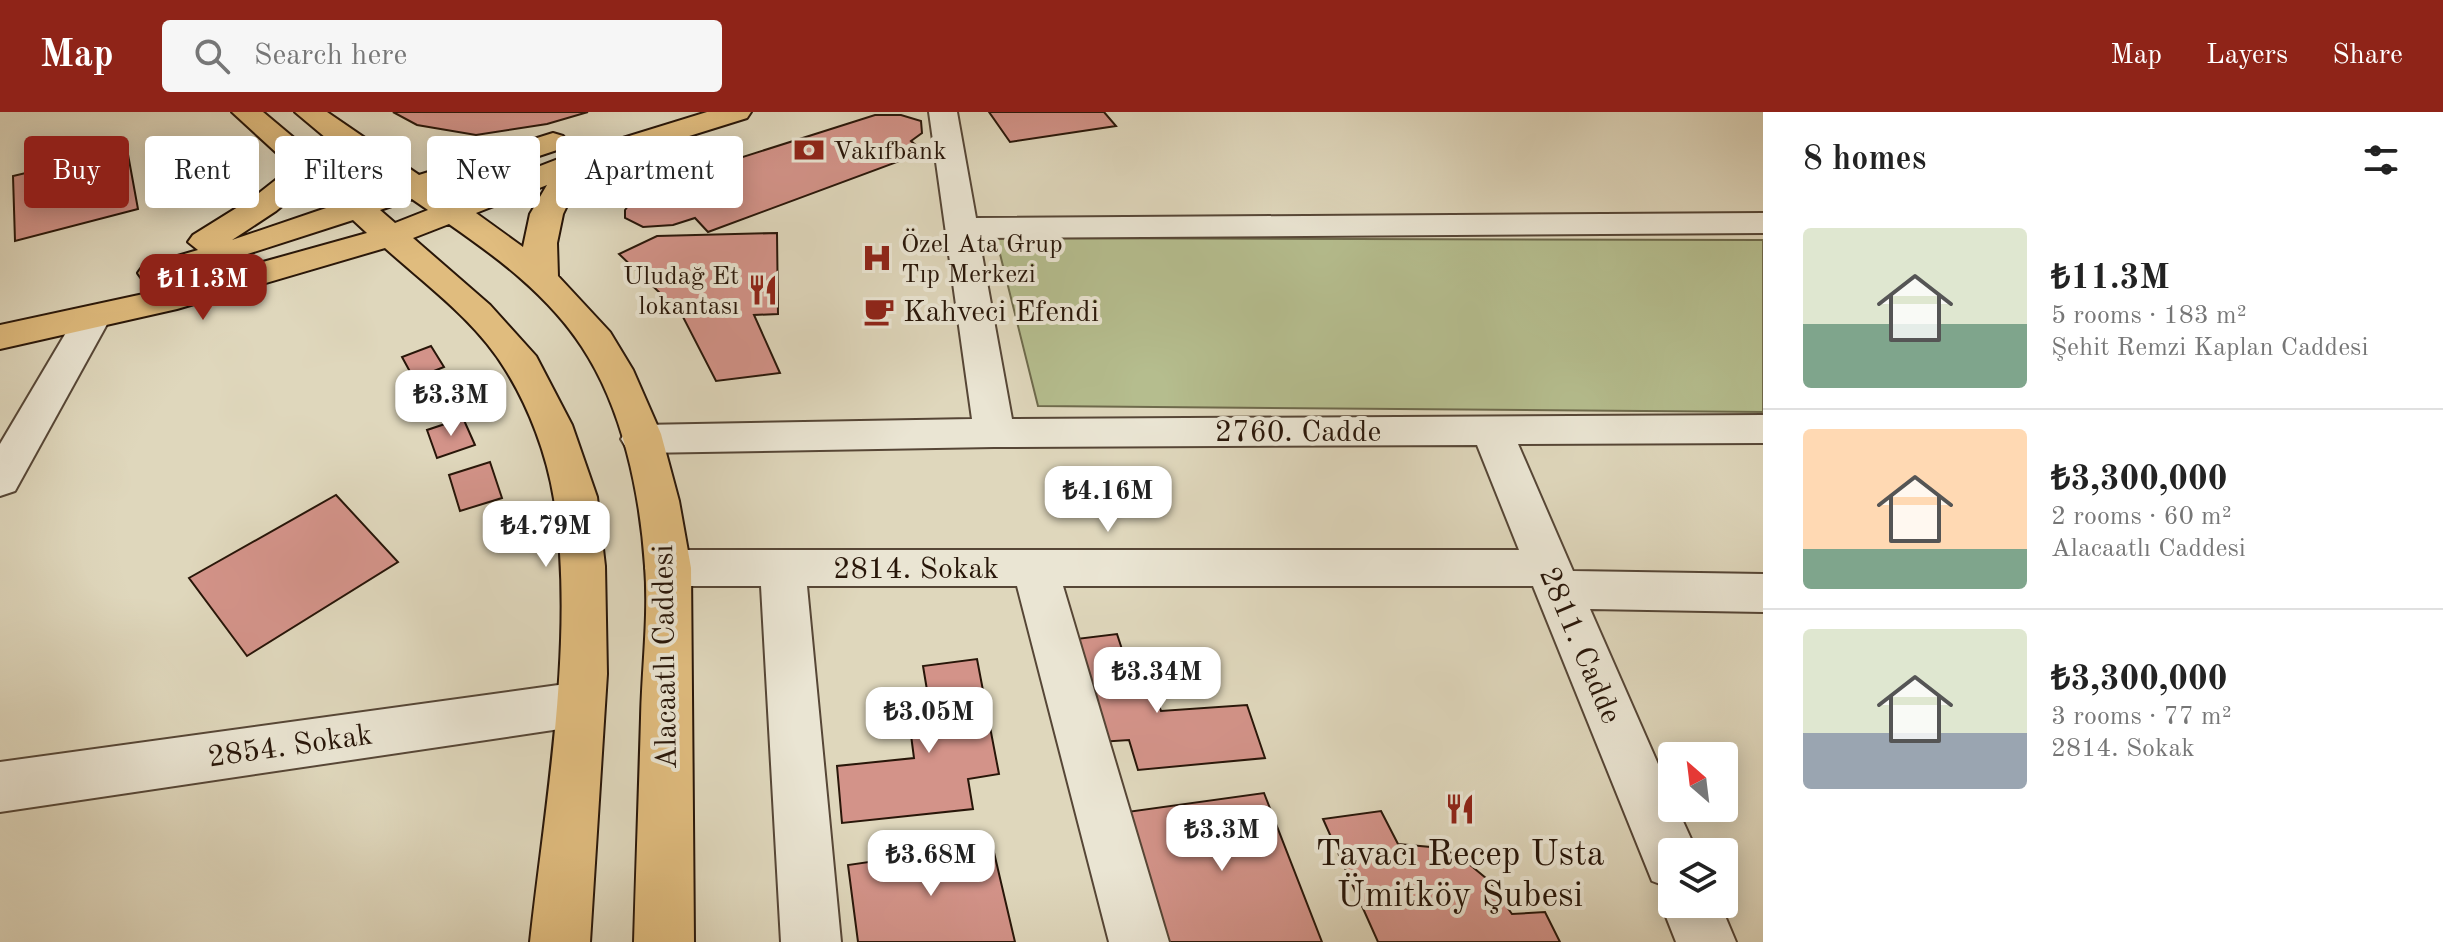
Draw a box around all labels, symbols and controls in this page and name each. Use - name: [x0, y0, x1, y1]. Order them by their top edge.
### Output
- search box: [162, 20, 722, 92]
- icon: search: [190, 34, 234, 78]
- text: Map: [40, 37, 114, 75]
- text: Search here: [254, 41, 407, 71]
- text: Map: [2110, 42, 2162, 70]
- text: Layers: [2206, 42, 2288, 70]
- text: Share: [2332, 42, 2403, 70]
- bank icon: Vakıfbank: [792, 133, 826, 167]
- chip: Buy: [24, 136, 129, 208]
- chip: Rent: [145, 136, 259, 208]
- chip: Filters: [275, 136, 411, 208]
- chip: New: [427, 136, 540, 208]
- chip: Apartment: [556, 136, 743, 208]
- icon: filters: [2359, 138, 2403, 182]
- place label: Vakıfbank: [833, 139, 947, 165]
- text: 8 homes: [1803, 143, 1926, 177]
- place label: Özel Ata Grup Tıp Merkezi: [901, 228, 1063, 288]
- hospital icon: Özel Ata Grup Tıp Merkezi: [860, 241, 894, 275]
- pin: ₺11.3M: [138, 254, 268, 322]
- icon: home: [1867, 260, 1963, 356]
- text: ₺11.3M: [2051, 262, 2169, 296]
- place label: Uludağ Et lokantası: [623, 264, 739, 320]
- text: ₺11.3M: [158, 267, 248, 293]
- restaurant icon: Uludağ Et lokantası: [746, 273, 780, 307]
- cafe icon: Kahveci Efendi: [862, 294, 896, 328]
- place label: Kahveci Efendi: [903, 298, 1099, 328]
- text: 5 rooms · 183 m²: [2051, 303, 2247, 329]
- text: Şehit Remzi Kaplan Caddesi: [2051, 335, 2368, 361]
- pin: ₺3.3M: [395, 370, 507, 438]
- text: ₺3.3M: [413, 383, 489, 409]
- street label: 2760. Cadde: [1215, 418, 1381, 448]
- icon: home: [1867, 461, 1963, 557]
- text: ₺3,300,000: [2051, 463, 2228, 497]
- pin: ₺4.16M: [1043, 466, 1173, 534]
- text: ₺4.16M: [1063, 479, 1153, 505]
- pin: ₺4.79M: [481, 501, 611, 569]
- text: 2 rooms · 60 m²: [2051, 504, 2232, 530]
- text: ₺4.79M: [501, 514, 591, 540]
- text: Alacaatlı Caddesi: [2051, 536, 2246, 562]
- street label: Alacaatlı Caddesi: [649, 544, 683, 770]
- street label: 2814. Sokak: [833, 555, 999, 585]
- street label: 2811. Cadde: [1533, 563, 1625, 728]
- pin: ₺3.34M: [1092, 647, 1222, 715]
- text: ₺3.34M: [1112, 660, 1202, 686]
- icon: home: [1867, 661, 1963, 757]
- text: ₺3,300,000: [2051, 663, 2228, 697]
- pin: ₺3.05M: [864, 687, 994, 755]
- text: ₺3.05M: [884, 700, 974, 726]
- text: 3 rooms · 77 m²: [2051, 704, 2232, 730]
- street label: 2854. Sokak: [206, 721, 375, 773]
- text: 2814. Sokak: [2051, 736, 2195, 762]
- north arrow: [1658, 742, 1738, 822]
- map controls: [1658, 742, 1738, 918]
- restaurant icon: Tavacı Recep Usta Ümitköy Şubesi: [1443, 792, 1477, 826]
- pin: ₺3.3M: [1166, 805, 1278, 873]
- text: ₺3.3M: [1184, 818, 1260, 844]
- pin: ₺3.68M: [866, 830, 996, 898]
- place label: Tavacı Recep Usta Ümitköy Şubesi: [1315, 838, 1605, 915]
- button: layers: [1658, 838, 1738, 918]
- text: ₺3.68M: [886, 843, 976, 869]

